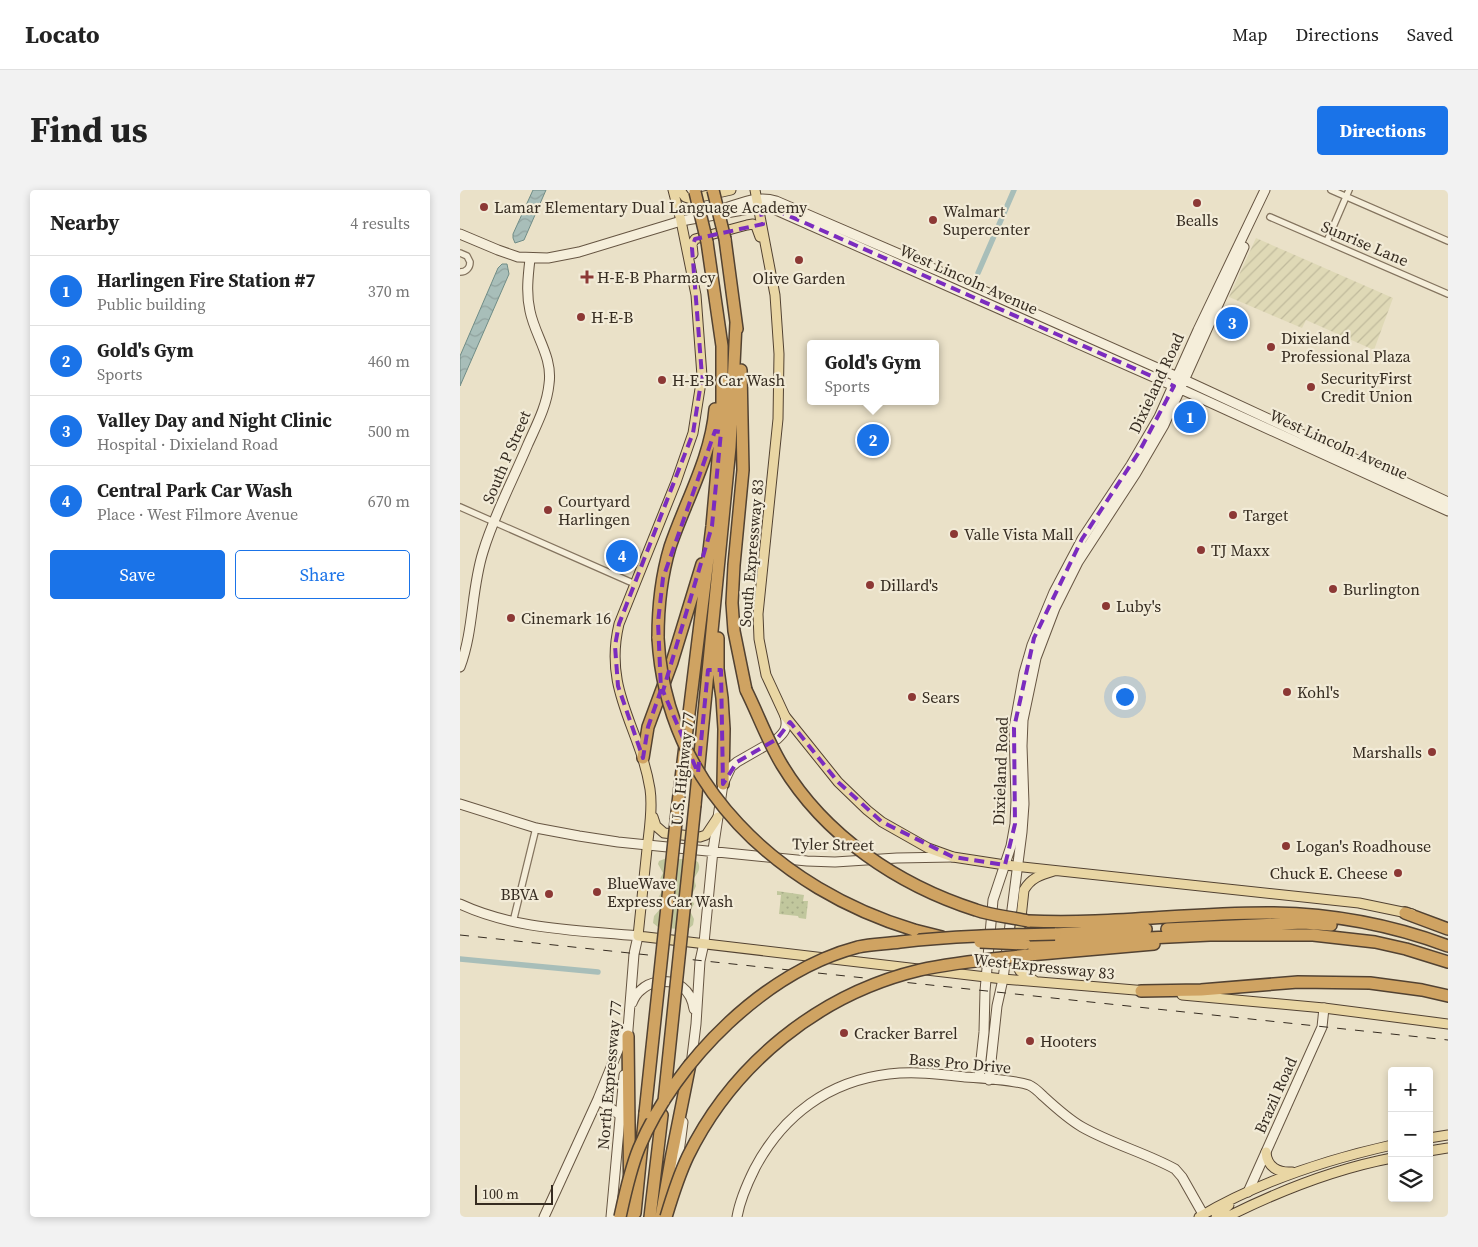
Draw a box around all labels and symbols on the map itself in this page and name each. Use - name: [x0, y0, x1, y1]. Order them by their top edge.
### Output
- place label: Lamar Elementary Dual Language Academy: [494, 196, 808, 218]
- marker: Bealls: [1191, 197, 1203, 209]
- place label: Walmart Supercenter: [943, 200, 1030, 240]
- marker: Lamar Elementary Dual Language Academy: [478, 201, 490, 213]
- place label: Bealls: [1176, 209, 1218, 231]
- marker: Walmart Supercenter: [927, 214, 939, 226]
- street label: Sunrise Lane: [1318, 215, 1412, 271]
- street label: West Lincoln Avenue: [896, 239, 1042, 319]
- marker: Olive Garden: [793, 254, 805, 266]
- place label: H-E-B Pharmacy: [597, 266, 716, 288]
- place label: Olive Garden: [753, 267, 846, 289]
- marker: H-E-B Pharmacy: [581, 271, 593, 283]
- pin: 3: [1216, 304, 1248, 342]
- place label: H-E-B: [591, 306, 633, 328]
- marker: H-E-B: [575, 311, 587, 323]
- place label: Dixieland Professional Plaza: [1281, 327, 1411, 367]
- street label: Dixieland Road: [1123, 329, 1189, 437]
- marker: Dixieland Professional Plaza: [1265, 341, 1277, 353]
- place label: SecurityFirst Credit Union: [1321, 367, 1413, 407]
- place label: H-E-B Car Wash: [672, 369, 785, 391]
- marker: H-E-B Car Wash: [656, 374, 668, 386]
- marker: SecurityFirst Credit Union: [1305, 381, 1317, 393]
- pin: 1: [1174, 398, 1206, 436]
- street label: West Lincoln Avenue: [1266, 404, 1412, 484]
- street label: South P Street: [476, 406, 536, 507]
- pin: 2: [857, 421, 889, 459]
- street label: South Expressway 83: [734, 478, 768, 628]
- place label: Courtyard Harlingen: [558, 490, 630, 530]
- marker: Courtyard Harlingen: [542, 504, 554, 516]
- place label: Target: [1243, 504, 1289, 526]
- marker: Target: [1227, 509, 1239, 521]
- place label: Valle Vista Mall: [964, 523, 1074, 545]
- marker: Valle Vista Mall: [948, 528, 960, 540]
- pin: 4: [606, 537, 638, 575]
- place label: TJ Maxx: [1211, 539, 1270, 561]
- marker: TJ Maxx: [1195, 544, 1207, 556]
- place label: Dillard's: [880, 574, 938, 596]
- place label: Burlington: [1343, 578, 1420, 600]
- marker: Dillard's: [864, 579, 876, 591]
- marker: Burlington: [1327, 583, 1339, 595]
- place label: Luby's: [1116, 595, 1161, 617]
- marker: Luby's: [1100, 600, 1112, 612]
- place label: Cinemark 16: [521, 607, 611, 629]
- marker: Cinemark 16: [505, 612, 517, 624]
- place label: Kohl's: [1297, 681, 1339, 703]
- your location: [1112, 684, 1138, 710]
- place label: Sears: [922, 686, 960, 708]
- marker: Kohl's: [1281, 686, 1293, 698]
- marker: Sears: [906, 691, 918, 703]
- street label: U.S. Highway 77: [665, 711, 699, 827]
- street label: Dixieland Road: [987, 716, 1013, 826]
- place label: Marshalls: [1352, 741, 1422, 763]
- marker: Marshalls: [1426, 746, 1438, 758]
- street label: Tyler Street: [792, 832, 875, 856]
- place label: Logan's Roadhouse: [1296, 835, 1431, 857]
- marker: Logan's Roadhouse: [1280, 840, 1292, 852]
- place label: Chuck E. Cheese: [1270, 862, 1388, 884]
- marker: Chuck E. Cheese: [1392, 867, 1404, 879]
- place label: BlueWave Express Car Wash: [607, 872, 734, 912]
- place label: BBVA: [501, 883, 539, 905]
- marker: BlueWave Express Car Wash: [591, 886, 603, 898]
- marker: BBVA: [543, 888, 555, 900]
- street label: West Expressway 83: [972, 948, 1116, 984]
- street label: North Expressway 77: [592, 1000, 626, 1150]
- place label: Cracker Barrel: [854, 1022, 958, 1044]
- marker: Cracker Barrel: [838, 1027, 850, 1039]
- place label: Hooters: [1040, 1030, 1097, 1052]
- marker: Hooters: [1024, 1035, 1036, 1047]
- street label: Bass Pro Drive: [908, 1048, 1012, 1078]
- street label: Brazil Road: [1248, 1053, 1302, 1137]
- scale bar: [475, 1182, 552, 1205]

